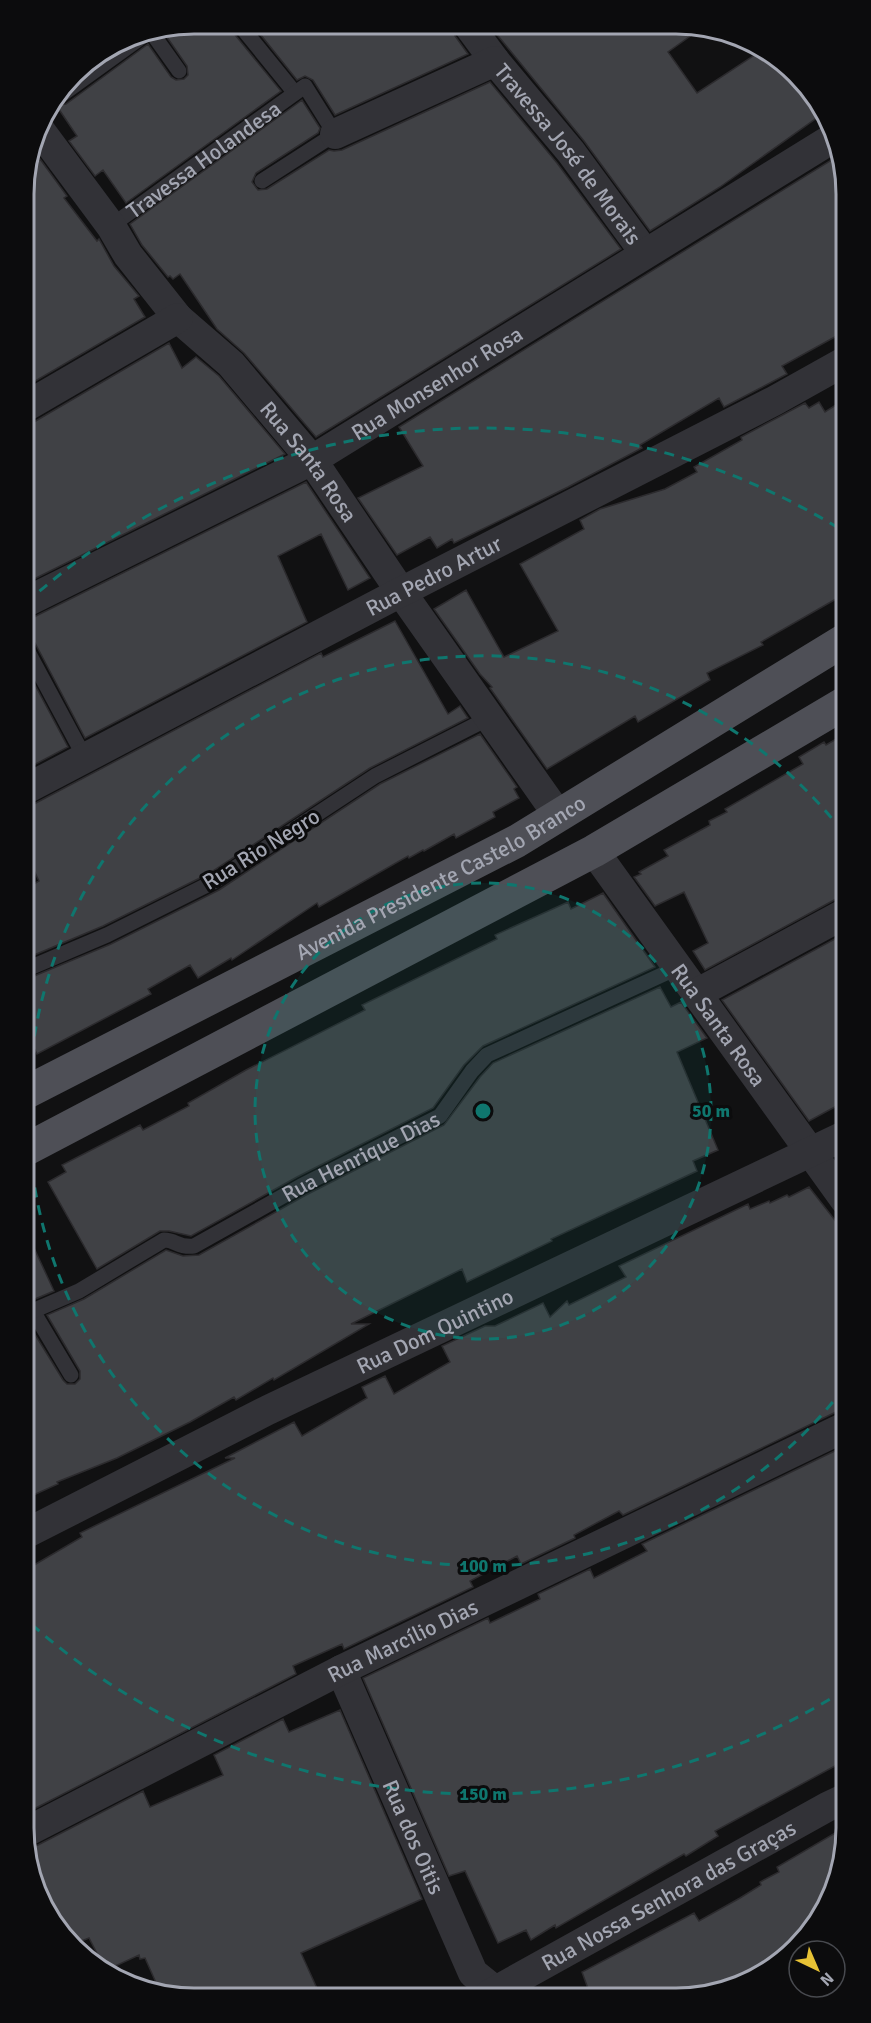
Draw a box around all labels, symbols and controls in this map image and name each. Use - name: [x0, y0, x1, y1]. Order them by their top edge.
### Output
- street label: Travessa José de Morais: [489, 58, 648, 250]
- street label: Travessa Holandesa: [121, 95, 286, 224]
- street label: Rua Monsenhor Rosa: [346, 320, 527, 446]
- street label: Rua Santa Rosa: [255, 395, 363, 527]
- street label: Rua Pedro Artur: [361, 529, 506, 622]
- street label: Avenida Presidente Castelo Branco: [291, 789, 590, 966]
- street label: Rua Rio Negro: [197, 802, 325, 896]
- street label: Rua Santa Rosa: [666, 958, 772, 1091]
- text: 50 m: [692, 1100, 730, 1122]
- centre of rings: [473, 1101, 493, 1121]
- street label: Rua Henrique Dias: [277, 1105, 444, 1208]
- street label: Rua Dom Quintino: [352, 1282, 518, 1379]
- text: 100 m: [459, 1555, 507, 1577]
- street label: Rua Marcílio Dias: [323, 1593, 482, 1688]
- street label: Rua dos Oitis: [377, 1775, 450, 1898]
- text: 150 m: [459, 1783, 507, 1805]
- street label: Rua Nossa Senhora das Graças: [536, 1814, 800, 1976]
- north arrow: [787, 1939, 847, 1999]
- text: N: [816, 1968, 838, 1990]

